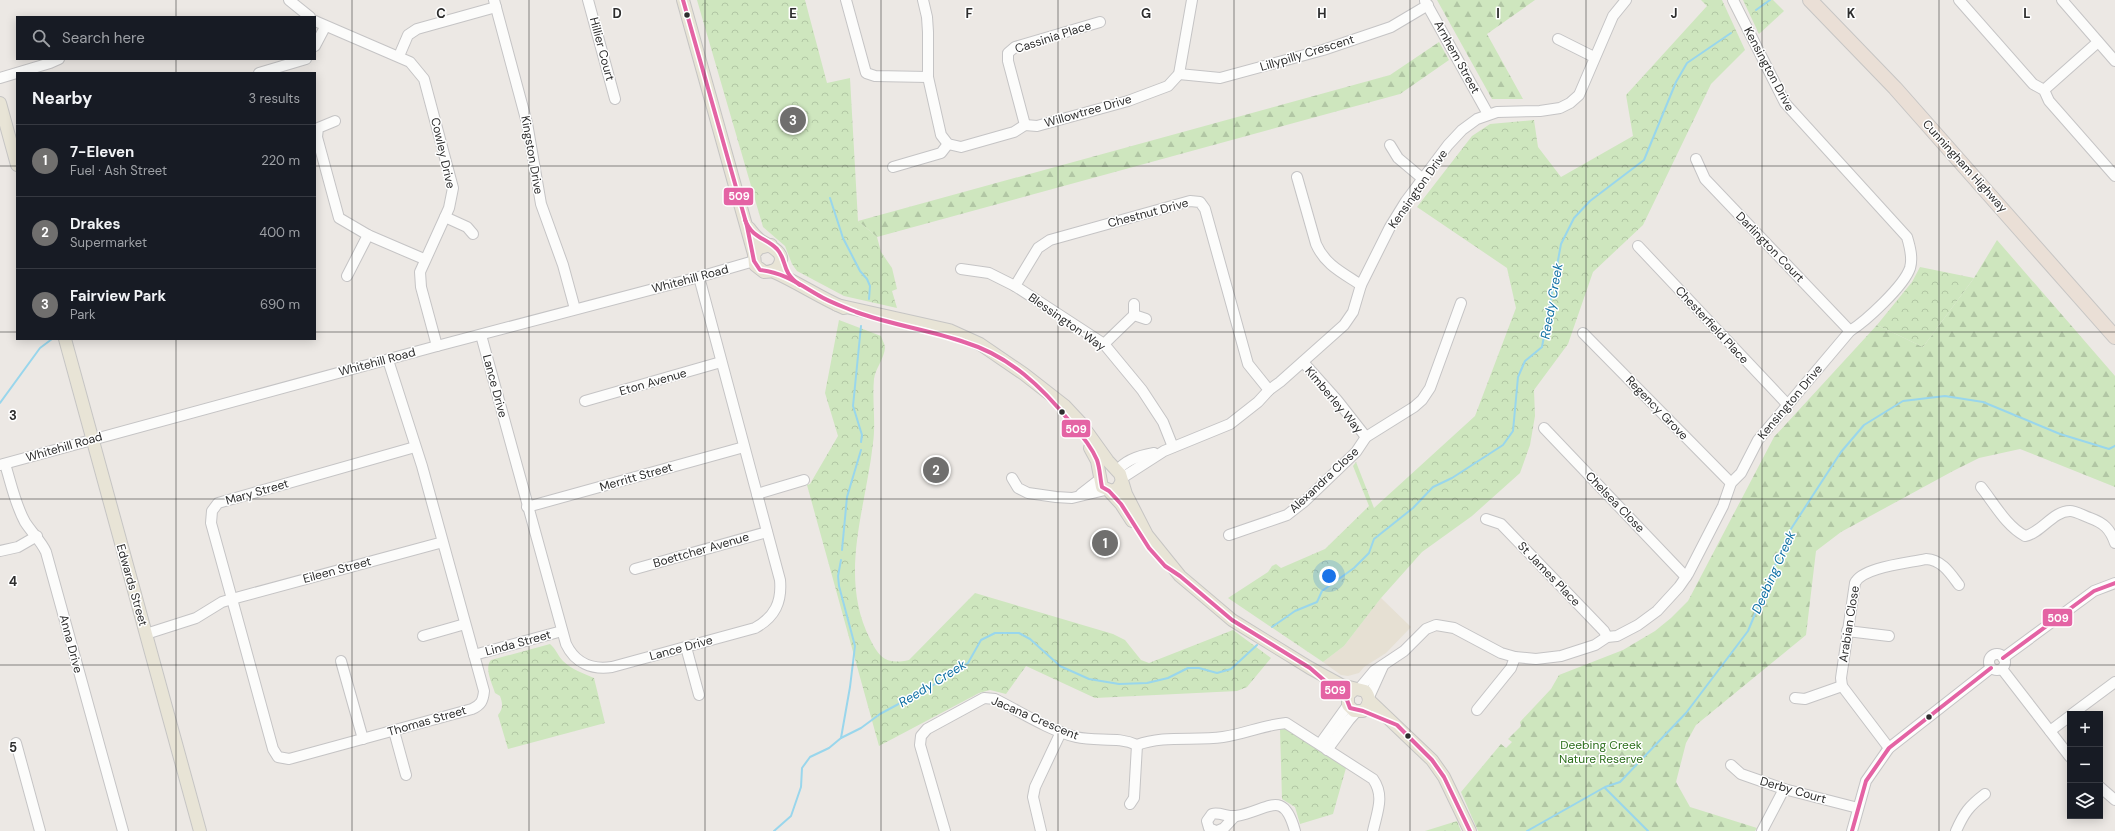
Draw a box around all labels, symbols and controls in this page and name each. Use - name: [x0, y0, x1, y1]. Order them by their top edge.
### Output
- text: C: [436, 5, 446, 22]
- text: D: [612, 5, 622, 22]
- text: E: [789, 5, 797, 22]
- text: F: [965, 5, 973, 22]
- text: G: [1141, 5, 1151, 22]
- text: H: [1317, 5, 1327, 22]
- text: I: [1496, 5, 1500, 22]
- text: J: [1670, 5, 1678, 22]
- text: K: [1847, 5, 1856, 22]
- text: L: [2023, 5, 2031, 22]
- unlabelled marker: [682, 10, 692, 20]
- street label: Hillier Court: [586, 15, 618, 83]
- search box: [16, 16, 316, 60]
- street label: Cassinia Place: [1013, 17, 1093, 57]
- street label: Arnhem Street: [1430, 18, 1484, 97]
- street label: Kensington Drive: [1740, 24, 1798, 114]
- icon: search: [30, 27, 52, 49]
- text: Search here: [62, 28, 145, 48]
- street label: Lillypilly Crescent: [1258, 31, 1356, 75]
- text: Nearby: [32, 87, 92, 109]
- text: 3 results: [248, 90, 300, 107]
- street label: Willowtree Drive: [1043, 91, 1134, 131]
- pin: 3: [780, 105, 806, 135]
- street label: Kingston Drive: [517, 115, 547, 196]
- street label: Cowley Drive: [427, 116, 459, 190]
- street label: Cunningham Highway: [1919, 116, 2011, 216]
- text: 7-Eleven: [70, 142, 134, 162]
- street label: Kensington Drive: [1385, 146, 1451, 232]
- text: 1: [43, 152, 47, 169]
- text: 220 m: [261, 152, 300, 169]
- text: Fuel · Ash Street: [70, 162, 167, 179]
- line badge: 509: [723, 187, 754, 206]
- text: 509: [728, 189, 750, 203]
- street label: Chestnut Drive: [1106, 195, 1190, 231]
- street label: Darlington Court: [1732, 208, 1808, 286]
- text: Drakes: [70, 214, 121, 234]
- text: 2: [41, 224, 49, 241]
- text: 400 m: [259, 224, 300, 241]
- text: Supermarket: [70, 234, 147, 251]
- street label: Whitehill Road: [650, 261, 730, 297]
- water label: Reedy Creek: [1536, 261, 1567, 340]
- street label: Chesterfield Place: [1672, 283, 1752, 367]
- text: Fairview Park: [70, 286, 166, 306]
- street label: Blessington Way: [1025, 289, 1109, 355]
- text: 3: [41, 296, 49, 313]
- text: 690 m: [260, 296, 300, 313]
- text: Park: [70, 306, 96, 323]
- street label: Whitehill Road: [337, 344, 417, 380]
- street label: Lance Drive: [479, 353, 511, 420]
- street label: Kensington Drive: [1754, 361, 1826, 443]
- street label: Kimberley Way: [1301, 363, 1367, 437]
- street label: Eton Avenue: [617, 365, 689, 399]
- street label: Regency Grove: [1622, 372, 1692, 444]
- text: 3: [9, 407, 17, 424]
- unlabelled marker: [1057, 407, 1067, 417]
- line badge: 509: [1061, 419, 1091, 438]
- text: 509: [1065, 422, 1087, 436]
- street label: Whitehill Road: [24, 428, 104, 466]
- street label: Alexandra Close: [1286, 444, 1362, 516]
- pin: 2: [923, 455, 949, 485]
- street label: Merritt Street: [598, 459, 675, 495]
- street label: Chelsea Close: [1582, 468, 1648, 536]
- street label: Mary Street: [224, 475, 291, 509]
- pin: 1: [1092, 528, 1118, 558]
- water label: Deebing Creek: [1748, 528, 1799, 616]
- street label: Boettcher Avenue: [651, 529, 751, 571]
- street label: St James Place: [1514, 538, 1584, 610]
- street label: Edwards Street: [113, 542, 151, 628]
- street label: Eileen Street: [301, 553, 373, 587]
- your location: [1319, 566, 1339, 586]
- text: 4: [9, 573, 17, 590]
- street label: Arabian Close: [1835, 584, 1863, 663]
- line badge: 509: [2042, 608, 2073, 627]
- text: 509: [2047, 611, 2069, 625]
- street label: Anna Drive: [56, 613, 87, 675]
- street label: Linda Street: [483, 626, 553, 659]
- street label: Lance Drive: [648, 632, 715, 664]
- water label: Reedy Creek: [895, 656, 970, 711]
- line badge: 509: [1320, 680, 1351, 700]
- text: 509: [1324, 683, 1346, 697]
- street label: Jacana Crescent: [989, 692, 1081, 744]
- street label: Thomas Street: [386, 702, 469, 740]
- map controls: [2067, 711, 2103, 819]
- button: +: [2067, 711, 2103, 747]
- unlabelled marker: [1924, 712, 1934, 722]
- unlabelled marker: [1403, 731, 1413, 741]
- park label: Deebing Creek Nature Reserve: [1559, 737, 1643, 767]
- text: 5: [9, 739, 17, 756]
- button: −: [2067, 747, 2103, 783]
- street label: Derby Court: [1758, 773, 1828, 807]
- button: layers: [2067, 783, 2103, 819]

